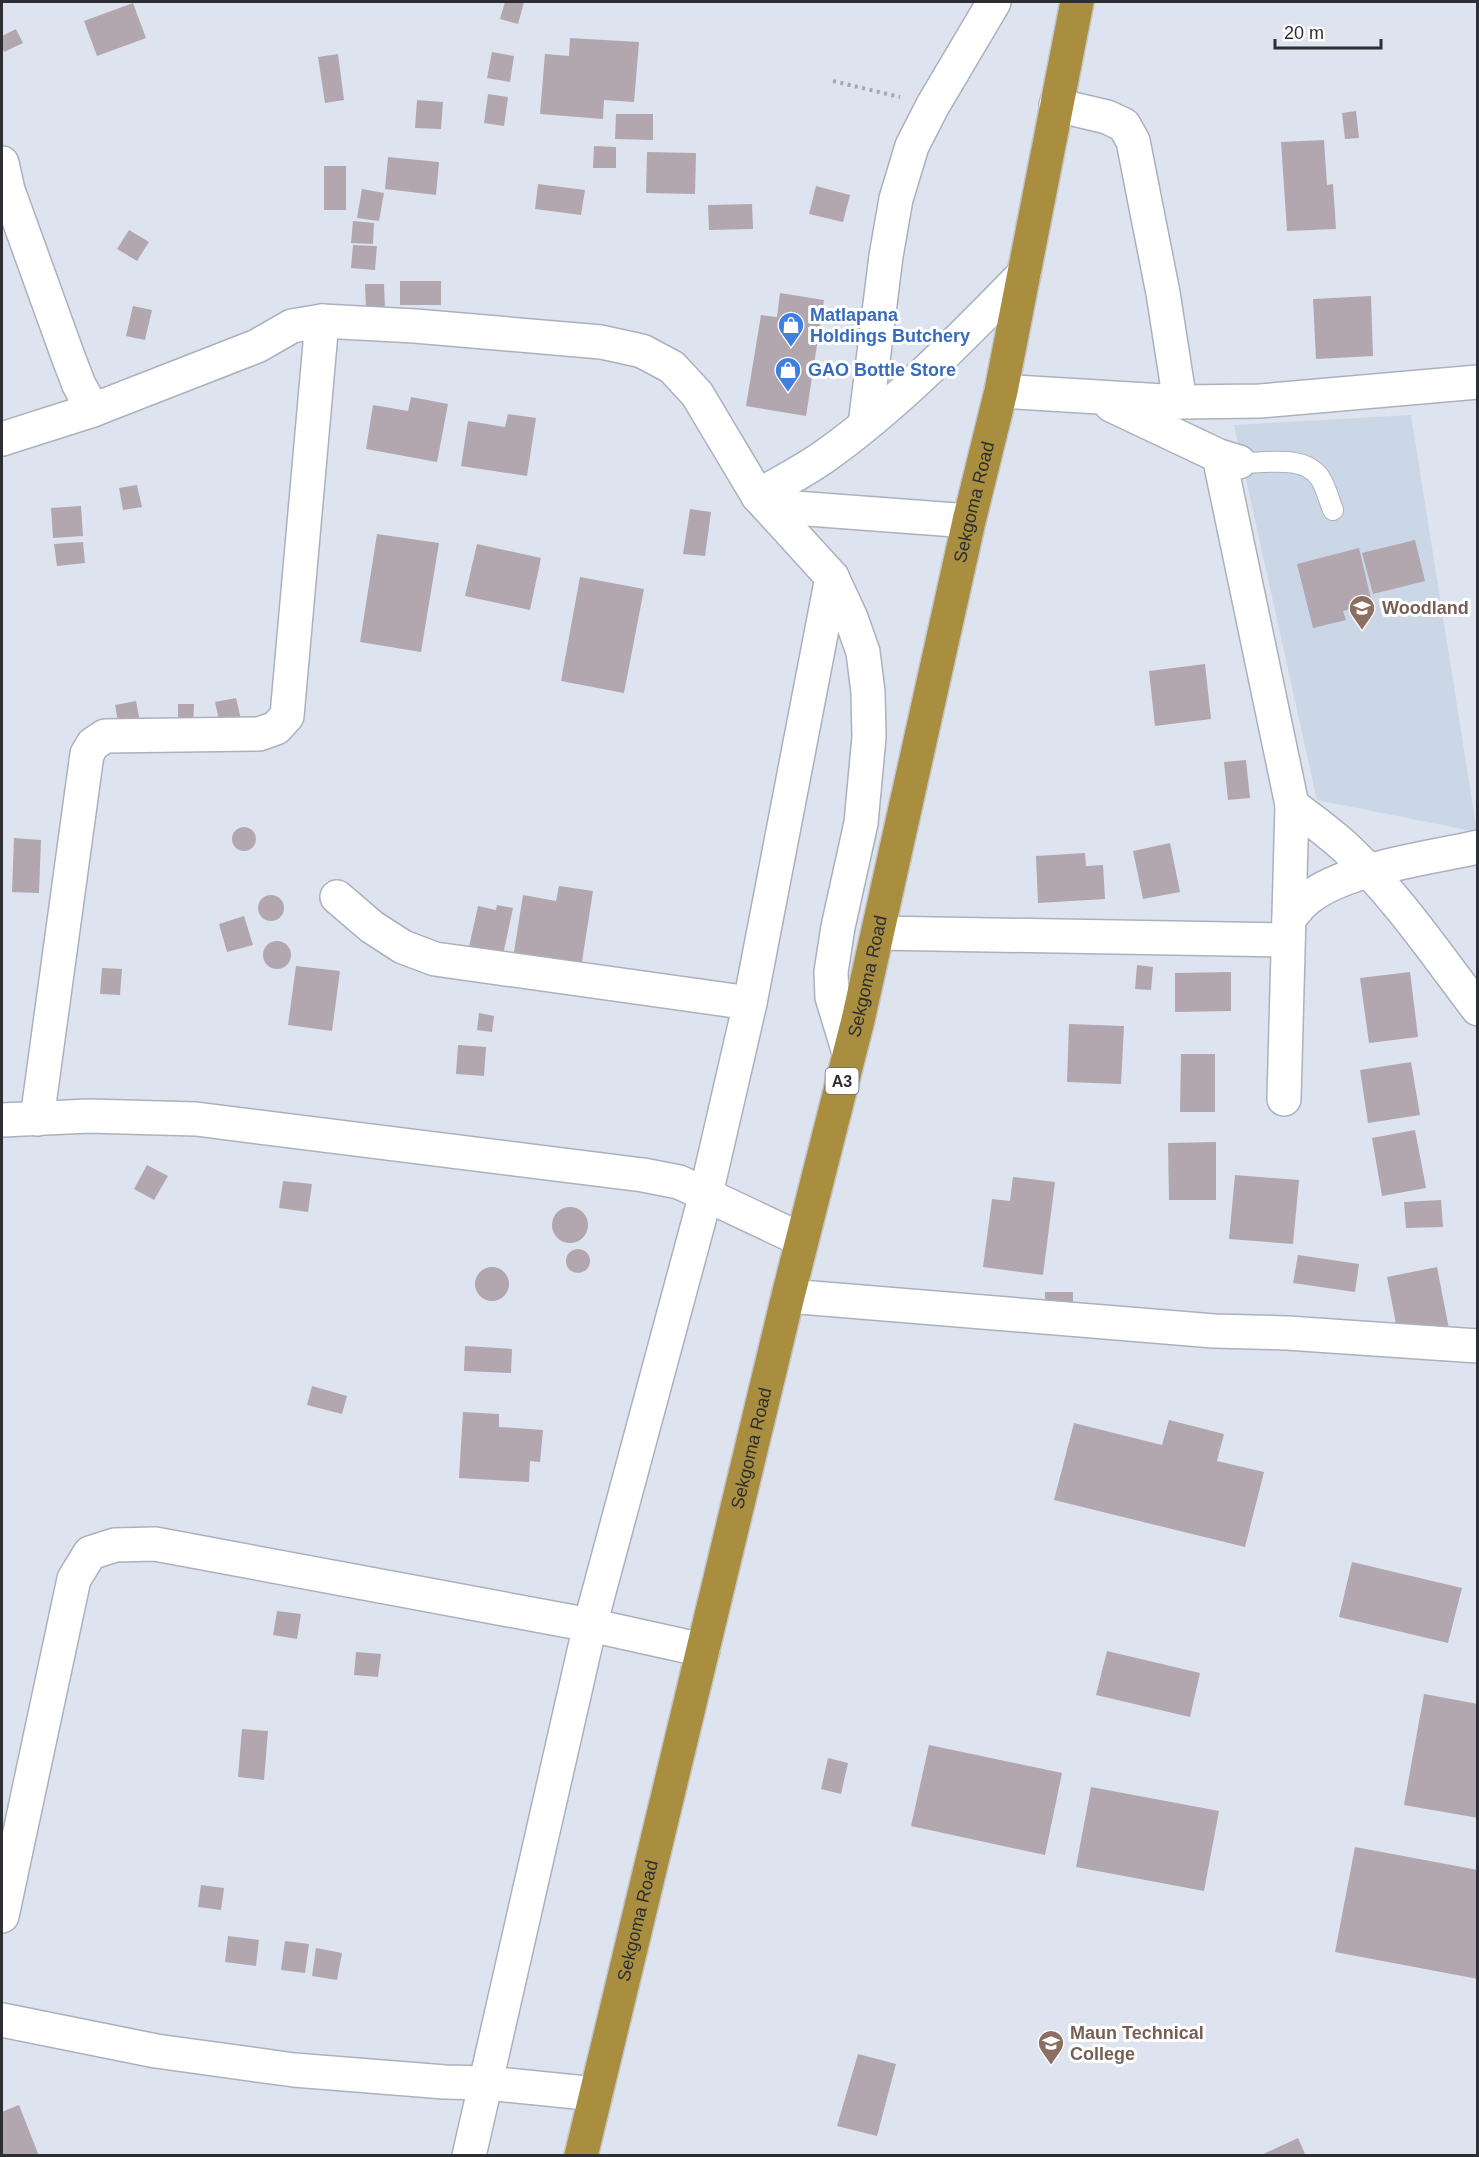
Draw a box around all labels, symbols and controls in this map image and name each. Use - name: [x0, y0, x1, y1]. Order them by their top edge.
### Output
- scale bar: [1275, 12, 1382, 50]
- text: 20 m: [1284, 23, 1324, 43]
- place label: Matlapana Holdings Butchery: [810, 305, 970, 346]
- shop icon: Matlapana Holdings Butchery: [776, 310, 806, 348]
- shop icon: GAO Bottle Store: [773, 355, 803, 393]
- place label: GAO Bottle Store: [808, 360, 956, 380]
- street label: Sekgoma Road: [950, 439, 998, 565]
- school or university icon: Woodland: [1347, 593, 1377, 631]
- place label: Woodland: [1382, 598, 1469, 618]
- street label: Sekgoma Road: [844, 914, 891, 1039]
- road number: A3: [826, 1068, 858, 1094]
- street label: Sekgoma Road: [727, 1386, 776, 1511]
- street label: Sekgoma Road: [613, 1858, 662, 1983]
- place label: Maun Technical College: [1070, 2023, 1204, 2064]
- school or university icon: Maun Technical College: [1036, 2028, 1066, 2066]

